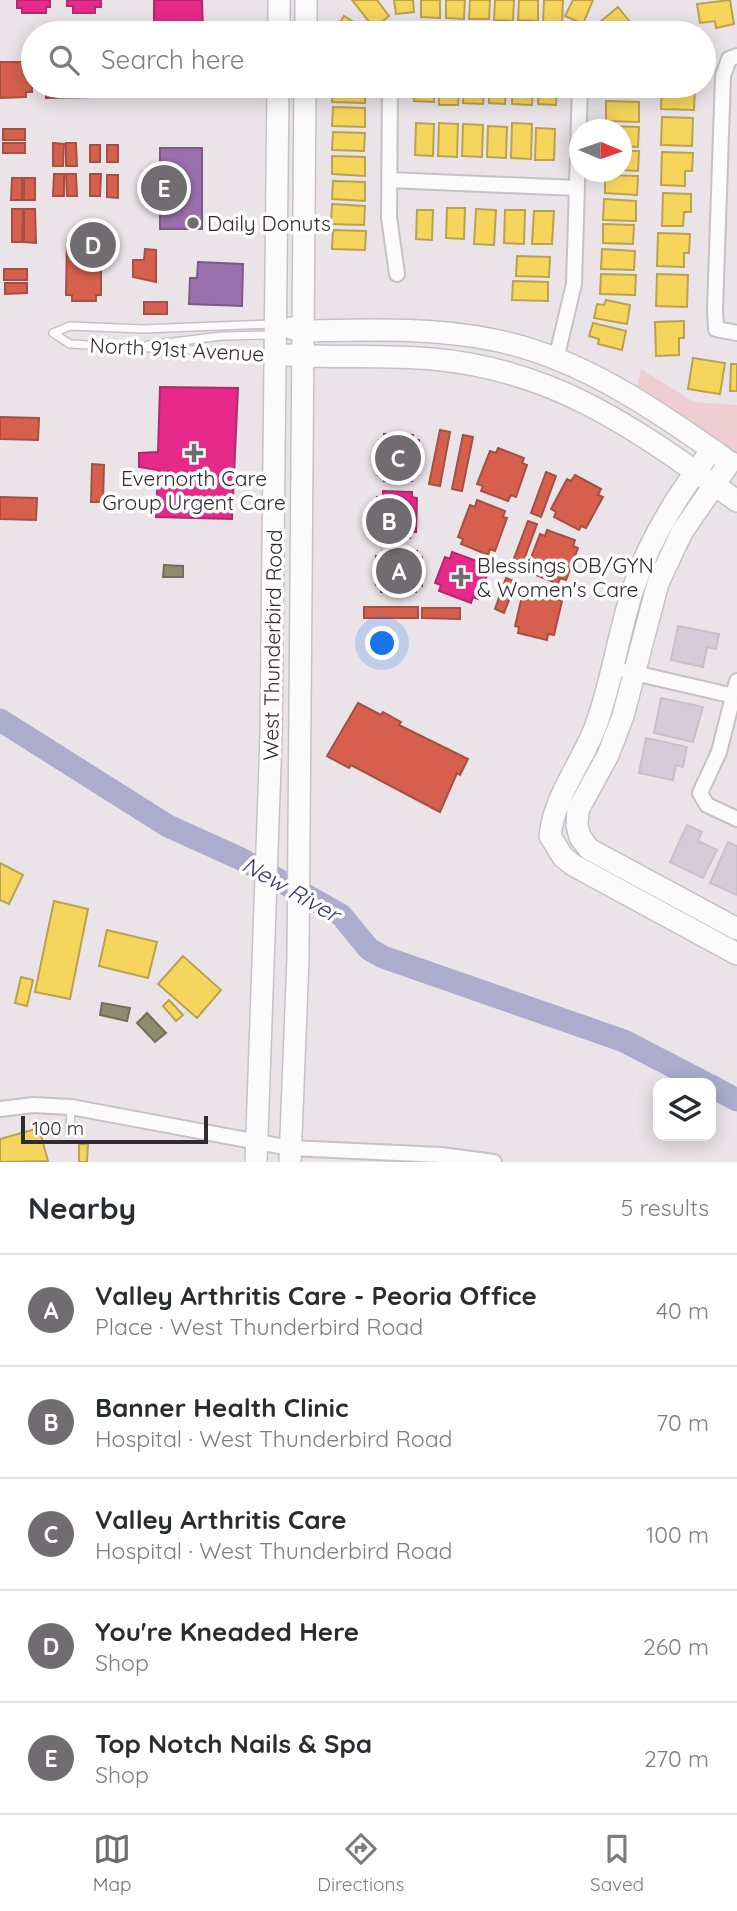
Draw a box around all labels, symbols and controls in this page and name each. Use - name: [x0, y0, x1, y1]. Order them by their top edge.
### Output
- search box: [21, 21, 716, 98]
- icon: search: [45, 41, 83, 79]
- text: Search here: [101, 43, 245, 76]
- north arrow: [569, 119, 632, 182]
- pin: E: [141, 162, 187, 214]
- place label: Daily Donuts: [207, 210, 331, 236]
- marker: Daily Donuts: [185, 215, 201, 231]
- pin: D: [70, 219, 116, 271]
- street label: North 91st Avenue: [89, 331, 265, 367]
- pin: C: [375, 432, 421, 484]
- marker: Evernorth Care Group Urgent Care: [184, 443, 204, 463]
- place label: Evernorth Care Group Urgent Care: [102, 465, 286, 515]
- pin: B: [366, 495, 412, 547]
- street label: West Thunderbird Road: [257, 529, 287, 761]
- pin: A: [376, 545, 422, 597]
- place label: Blessings OB/GYN & Women's Care: [477, 552, 654, 602]
- marker: Blessings OB/GYN & Women's Care: [451, 567, 471, 587]
- your location: [365, 626, 399, 660]
- water label: New River: [237, 850, 348, 930]
- map controls: [653, 1078, 716, 1141]
- button: layers: [653, 1078, 716, 1141]
- scale bar: [21, 1113, 208, 1145]
- text: 100 m: [32, 1116, 84, 1140]
- text: Nearby: [28, 1189, 136, 1227]
- text: 5 results: [621, 1193, 709, 1222]
- text: Valley Arthritis Care - Peoria Office: [95, 1279, 537, 1312]
- text: A: [44, 1296, 58, 1325]
- text: 40 m: [656, 1296, 709, 1325]
- text: Place · West Thunderbird Road: [95, 1312, 423, 1341]
- text: Banner Health Clinic: [95, 1391, 348, 1424]
- text: B: [43, 1408, 59, 1437]
- text: 70 m: [656, 1408, 709, 1437]
- text: Hospital · West Thunderbird Road: [95, 1424, 453, 1453]
- text: Valley Arthritis Care: [95, 1503, 347, 1536]
- text: C: [44, 1520, 58, 1549]
- text: 100 m: [646, 1520, 709, 1549]
- text: Hospital · West Thunderbird Road: [95, 1536, 453, 1565]
- text: You're Kneaded Here: [95, 1615, 359, 1648]
- text: D: [43, 1632, 59, 1661]
- text: 260 m: [643, 1632, 709, 1661]
- text: Shop: [95, 1648, 149, 1677]
- text: Top Notch Nails & Spa: [95, 1727, 372, 1760]
- text: E: [44, 1744, 58, 1773]
- text: 270 m: [644, 1744, 709, 1773]
- text: Shop: [95, 1760, 149, 1789]
- tab: Map: [93, 1830, 132, 1896]
- tab: Directions: [317, 1830, 404, 1896]
- tab: Saved: [590, 1830, 644, 1896]

